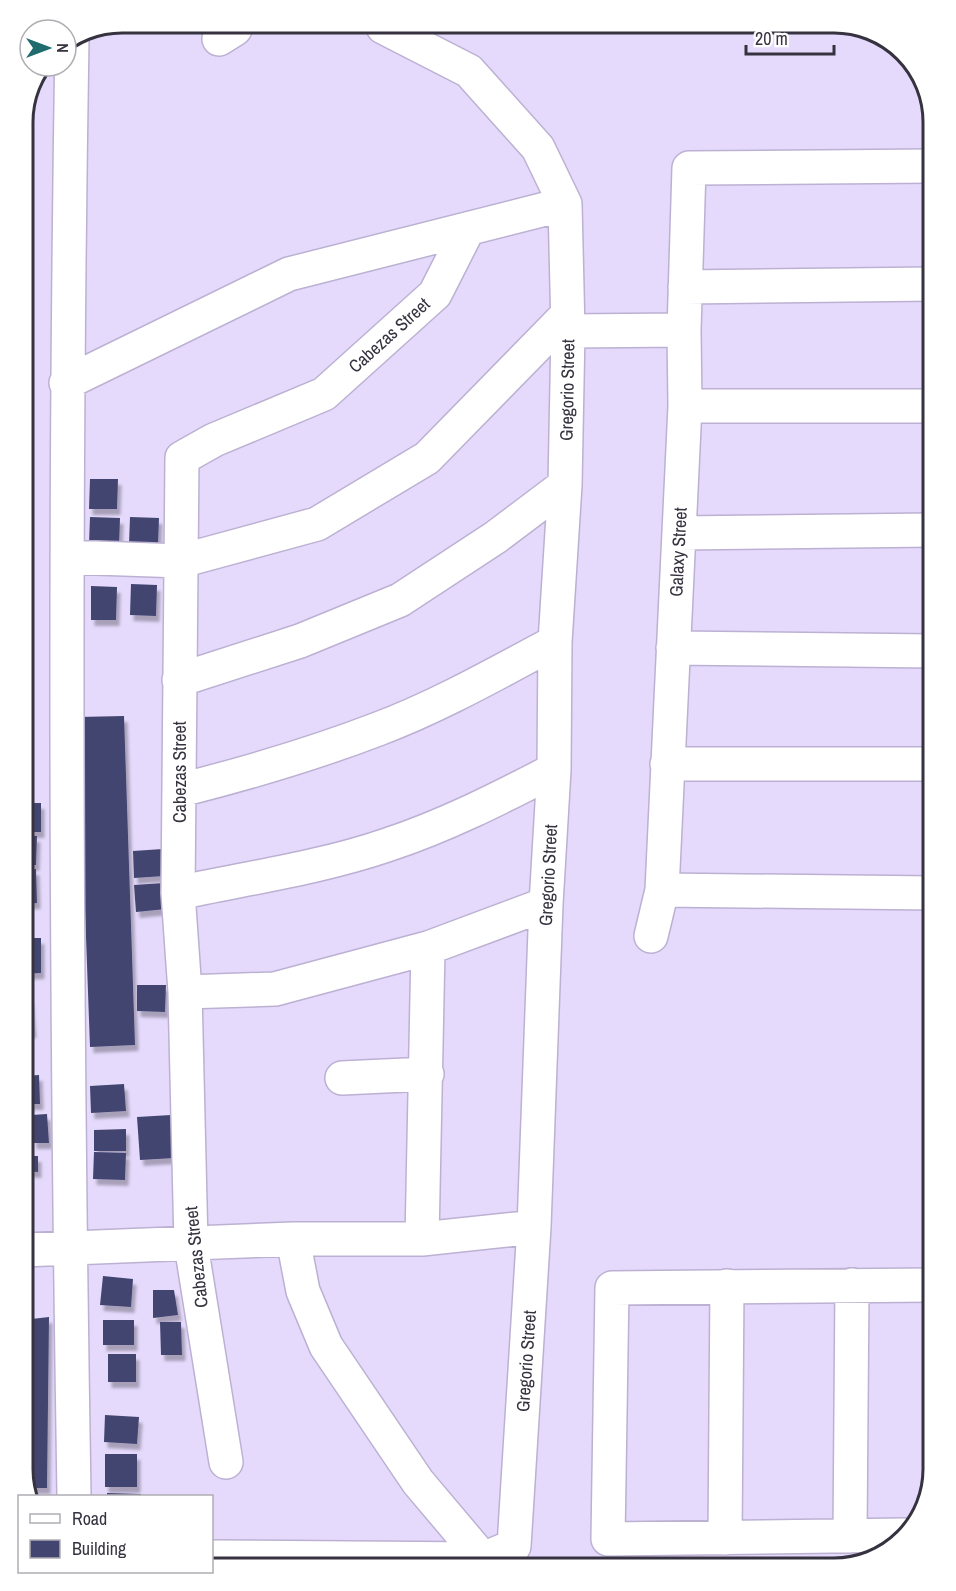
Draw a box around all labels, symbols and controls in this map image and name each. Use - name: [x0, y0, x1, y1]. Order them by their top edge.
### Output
- north arrow: [18, 18, 78, 78]
- scale bar: [746, 18, 834, 56]
- text: 20 m: [755, 26, 788, 51]
- text: N: [52, 43, 74, 53]
- street label: Cabezas Street: [343, 292, 435, 378]
- street label: Gregorio Street: [554, 339, 580, 441]
- street label: Galaxy Street: [663, 507, 693, 597]
- street label: Cabezas Street: [167, 721, 192, 823]
- street label: Gregorio Street: [533, 824, 563, 926]
- street label: Cabezas Street: [178, 1205, 214, 1309]
- street label: Gregorio Street: [510, 1309, 542, 1413]
- legend: [18, 1495, 213, 1573]
- text: Road: [72, 1506, 107, 1531]
- text: Building: [72, 1536, 127, 1561]

